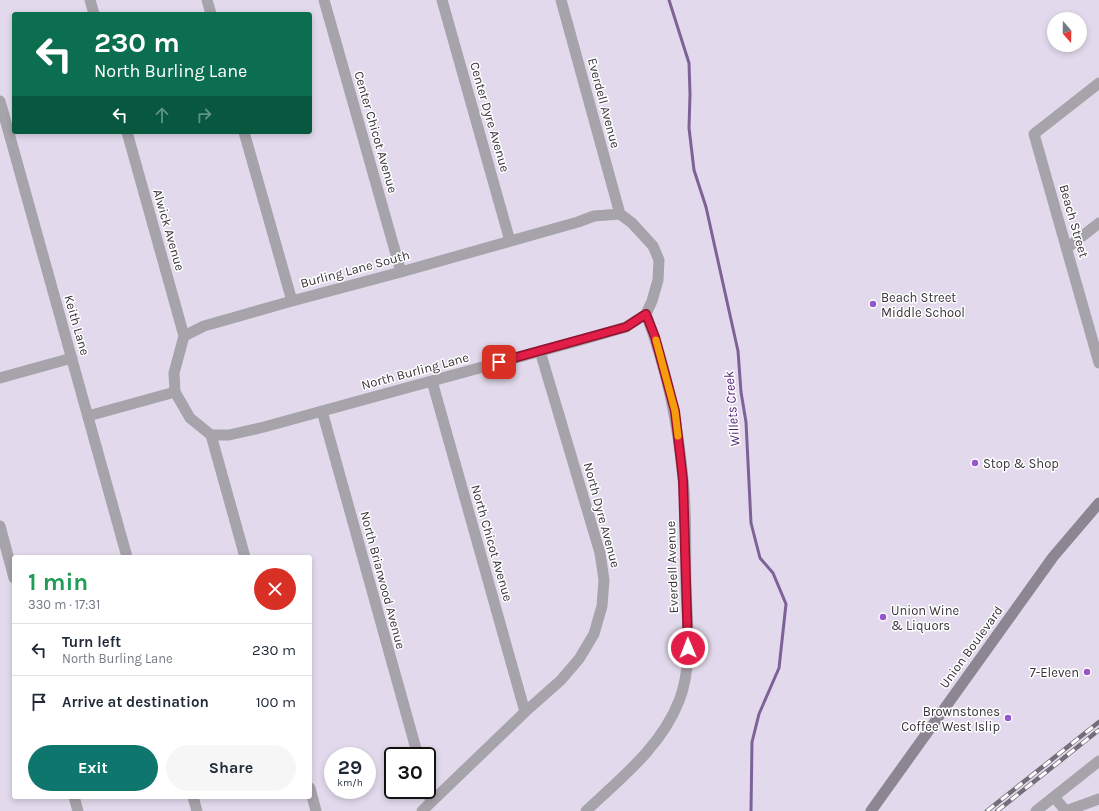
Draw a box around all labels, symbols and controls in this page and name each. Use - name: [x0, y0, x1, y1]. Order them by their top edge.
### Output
- north arrow: [1047, 12, 1087, 52]
- map controls: [1047, 12, 1087, 52]
- text: 230 m: [94, 26, 180, 59]
- icon: left: [28, 28, 80, 80]
- street label: Everdell Avenue: [585, 56, 623, 150]
- text: North Burling Lane: [94, 60, 247, 82]
- street label: Center Dyre Avenue: [467, 60, 513, 174]
- street label: Center Chicot Avenue: [351, 69, 401, 195]
- icon: left: [109, 104, 131, 126]
- icon: ahead: [151, 104, 173, 126]
- icon: right: [193, 104, 215, 126]
- street label: Beach Street: [1056, 183, 1092, 259]
- street label: Alwick Avenue: [150, 187, 188, 273]
- street label: Burling Lane South: [299, 247, 411, 291]
- place label: Beach Street Middle School: [881, 290, 965, 320]
- street label: Keith Lane: [61, 293, 93, 357]
- marker: Beach Street Middle School: [868, 299, 878, 309]
- pin: [482, 345, 516, 379]
- street label: North Burling Lane: [360, 349, 471, 393]
- icon: arrive: [488, 351, 510, 373]
- water label: Willets Creek: [720, 370, 744, 447]
- place label: Stop & Shop: [983, 456, 1059, 471]
- marker: Stop & Shop: [970, 458, 980, 468]
- street label: North Dyre Avenue: [581, 461, 623, 570]
- street label: North Chicot Avenue: [468, 483, 516, 603]
- street label: North Briarwood Avenue: [357, 509, 409, 651]
- street label: Everdell Avenue: [663, 520, 681, 614]
- text: 1 min: [28, 568, 88, 596]
- button: close: [254, 568, 296, 610]
- text: 330 m · 17:31: [28, 597, 100, 612]
- place label: Union Wine & Liquors: [891, 603, 960, 634]
- street label: Union Boulevard: [936, 603, 1006, 691]
- marker: Union Wine & Liquors: [878, 612, 888, 622]
- position arrow: [667, 627, 709, 669]
- text: Turn left: [62, 633, 121, 651]
- icon: left: [28, 639, 50, 661]
- text: 230 m: [252, 641, 296, 659]
- text: North Burling Lane: [62, 651, 173, 666]
- place label: 7-Eleven: [1030, 665, 1079, 680]
- marker: 7-Eleven: [1082, 667, 1092, 677]
- icon: arrive: [28, 691, 50, 713]
- text: Arrive at destination: [62, 693, 209, 711]
- text: 100 m: [256, 693, 296, 711]
- place label: Brownstones Coffee West Islip: [901, 704, 1000, 734]
- marker: Brownstones Coffee West Islip: [1003, 713, 1013, 723]
- button: Exit: [28, 745, 158, 791]
- button: Share: [166, 745, 296, 791]
- speed limit sign: 30: [384, 747, 436, 799]
- text: 29: [338, 756, 362, 779]
- text: km/h: [337, 777, 363, 789]

